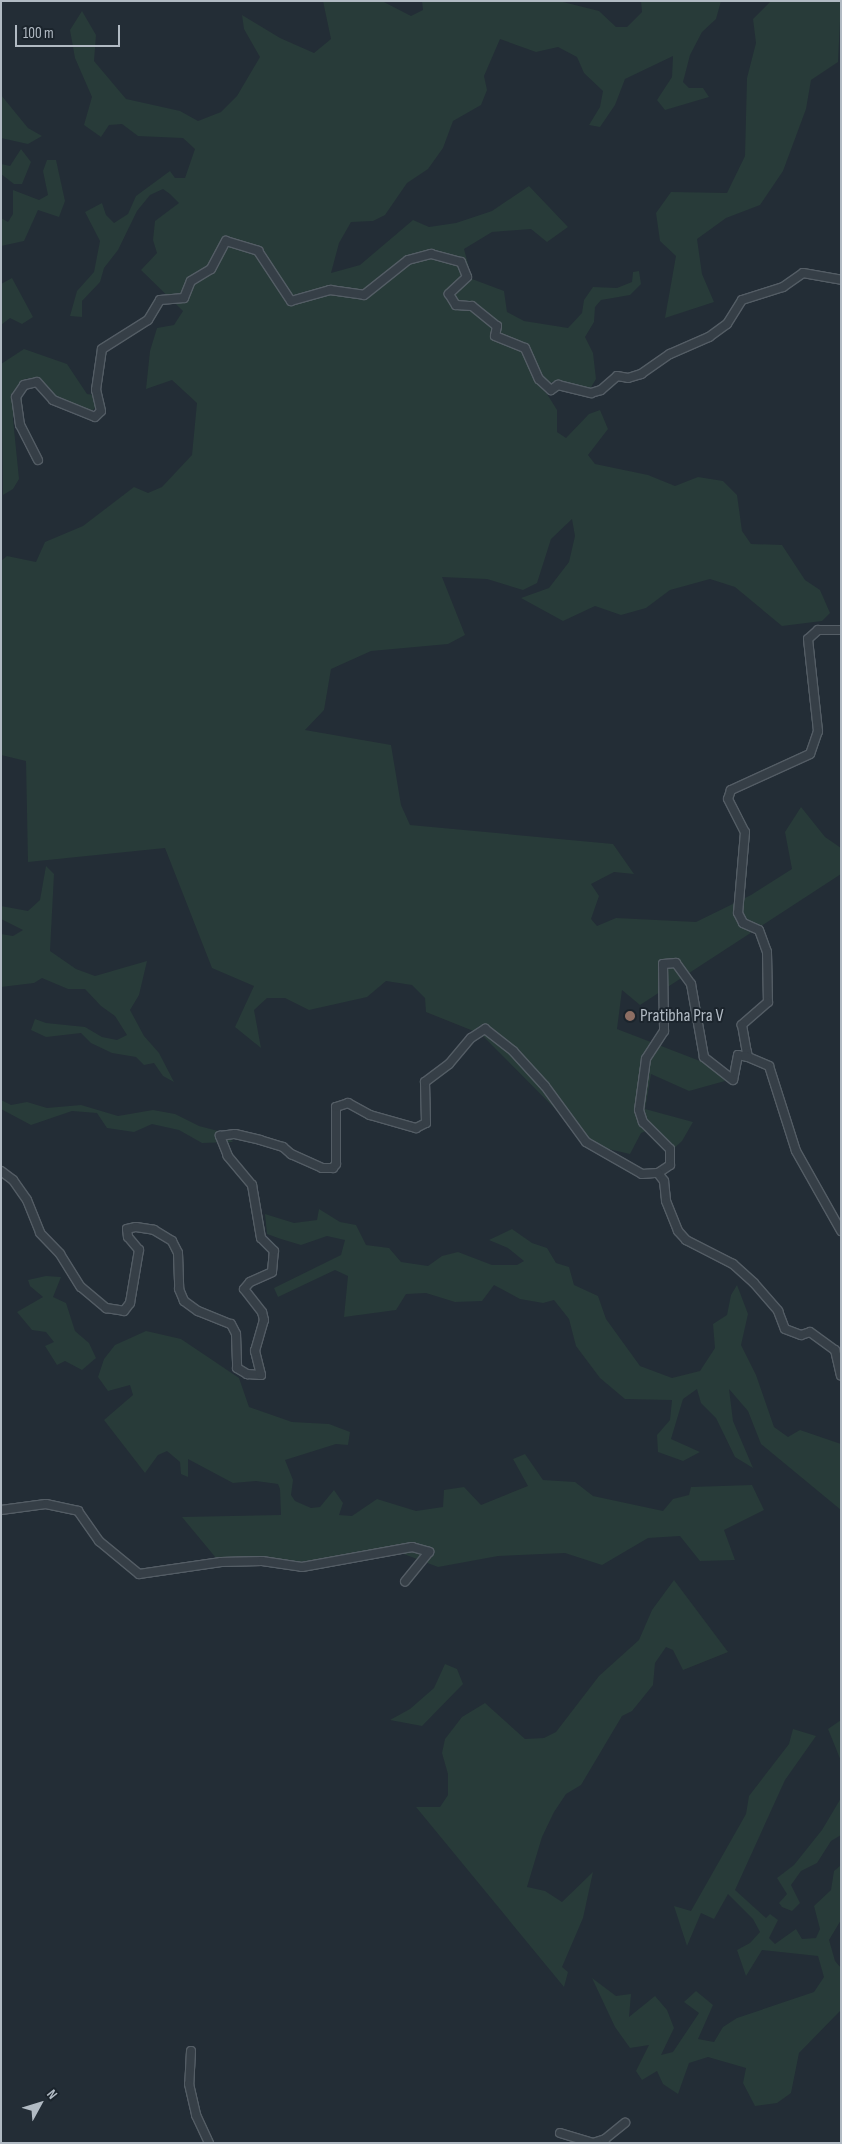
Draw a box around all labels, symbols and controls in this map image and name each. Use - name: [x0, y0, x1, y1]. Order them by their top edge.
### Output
- scale bar: [18, 15, 122, 47]
- text: 100 m: [23, 24, 54, 43]
- place label: Pratibha Pra V: [640, 1005, 724, 1027]
- marker: Pratibha Pra V: [624, 1010, 636, 1022]
- north arrow: [15, 2079, 65, 2129]
- text: N: [43, 2086, 61, 2102]

